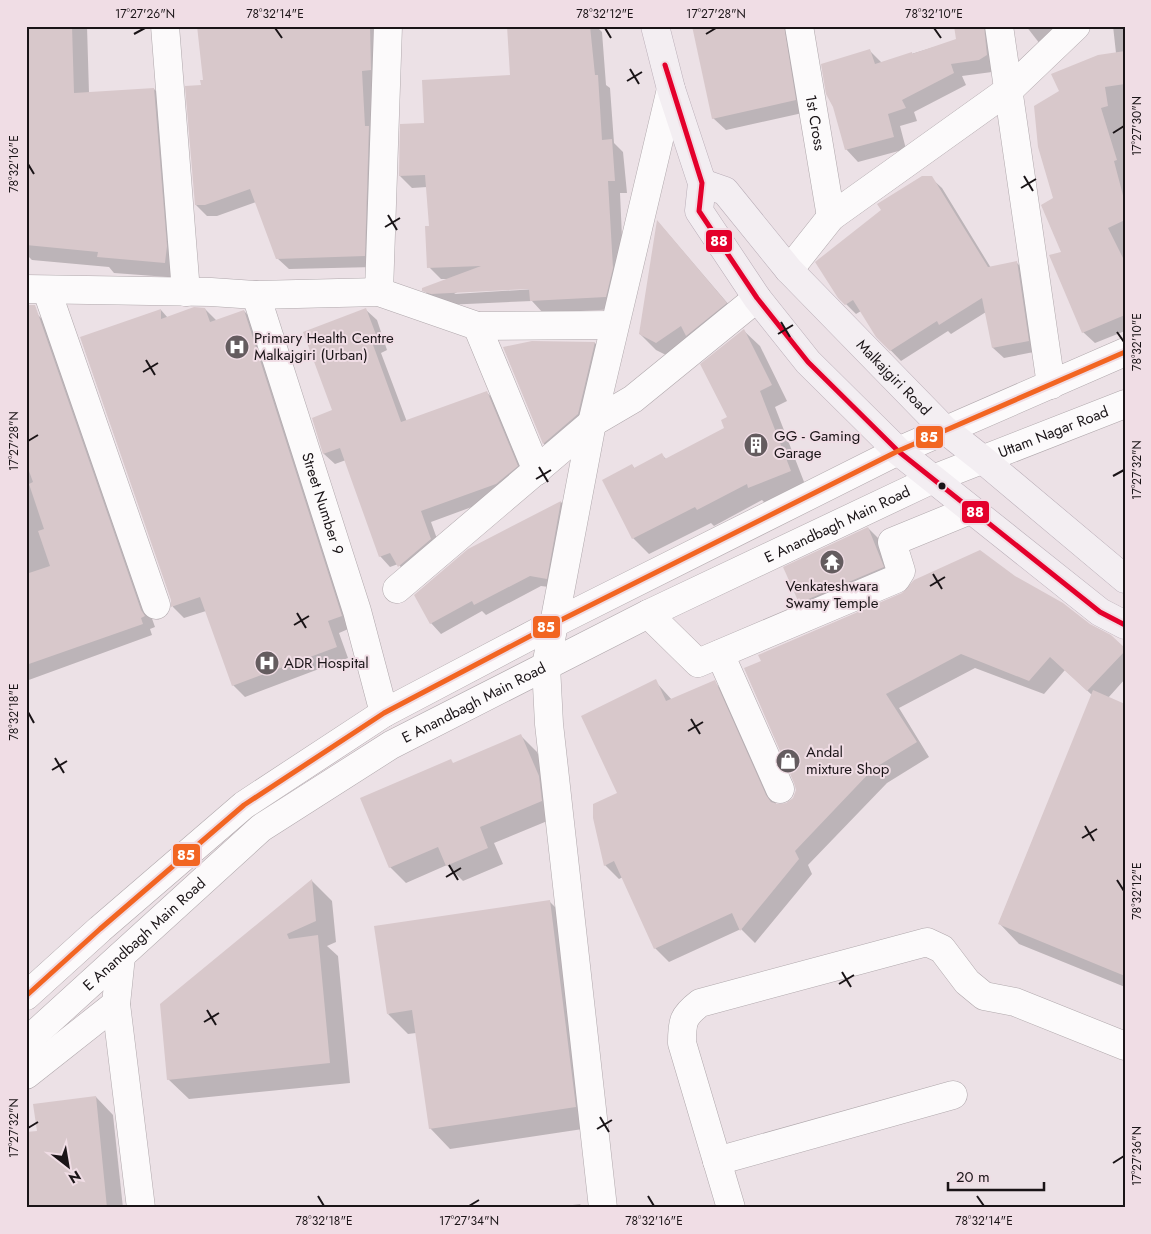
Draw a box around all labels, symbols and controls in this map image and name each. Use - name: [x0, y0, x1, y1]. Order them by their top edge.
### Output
- text: 17°27'26"N: [115, 5, 175, 23]
- text: 78°32'14"E: [246, 5, 304, 23]
- text: 78°32'12"E: [576, 5, 634, 23]
- text: 17°27'28"N: [686, 5, 746, 23]
- text: 78°32'10"E: [905, 5, 963, 23]
- street label: 1st Cross: [800, 93, 831, 152]
- text: 17°27'30"N: [1128, 96, 1146, 156]
- text: 78°32'16"E: [5, 135, 23, 193]
- line badge: 88: [705, 229, 733, 253]
- text: 88: [710, 231, 728, 251]
- text: 78°32'10"E: [1128, 313, 1146, 371]
- place label: Primary Health Centre Malkajgiri (Urban): [254, 327, 394, 366]
- hospital icon: Primary Health Centre Malkajgiri (Urban): [224, 334, 250, 360]
- street label: Malkajgiri Road: [851, 334, 936, 420]
- street label: Uttam Nagar Road: [995, 401, 1112, 464]
- text: 17°27'28"N: [5, 411, 23, 471]
- place label: GG - Gaming Garage: [774, 425, 860, 464]
- line badge: 85: [915, 425, 944, 449]
- text: 85: [920, 427, 938, 447]
- building icon: GG - Gaming Garage: [743, 432, 769, 458]
- text: 17°27'32"N: [1128, 440, 1146, 500]
- street label: Street Number 9: [296, 450, 349, 558]
- street label: E Anandbagh Main Road: [761, 480, 914, 568]
- unlabelled marker: [937, 481, 947, 491]
- line badge: 88: [961, 500, 990, 524]
- text: 88: [966, 502, 984, 522]
- temple icon: Venkateshwara Swamy Temple: [819, 549, 845, 575]
- place label: Venkateshwara Swamy Temple: [785, 575, 879, 614]
- line badge: 85: [532, 615, 561, 639]
- text: 85: [537, 617, 555, 637]
- hospital icon: ADR Hospital: [254, 650, 280, 676]
- place label: ADR Hospital: [284, 652, 369, 674]
- street label: E Anandbagh Main Road: [398, 657, 550, 749]
- text: 78°32'18"E: [5, 683, 23, 741]
- place label: Andal mixture Shop: [806, 741, 890, 780]
- shop icon: Andal mixture Shop: [775, 748, 801, 774]
- line badge: 85: [172, 843, 201, 867]
- text: 85: [177, 845, 195, 865]
- text: 78°32'12"E: [1128, 862, 1146, 920]
- street label: E Anandbagh Main Road: [78, 873, 211, 996]
- text: 17°27'32"N: [5, 1098, 23, 1158]
- text: 17°27'36"N: [1128, 1126, 1146, 1186]
- north arrow: [42, 1142, 92, 1192]
- scale bar: [948, 1159, 1045, 1191]
- text: N: [65, 1166, 85, 1189]
- text: 20 m: [956, 1166, 990, 1188]
- text: 78°32'18"E: [295, 1212, 353, 1230]
- text: 17°27'34"N: [439, 1212, 499, 1230]
- text: 78°32'16"E: [625, 1212, 683, 1230]
- text: 78°32'14"E: [955, 1212, 1013, 1230]

